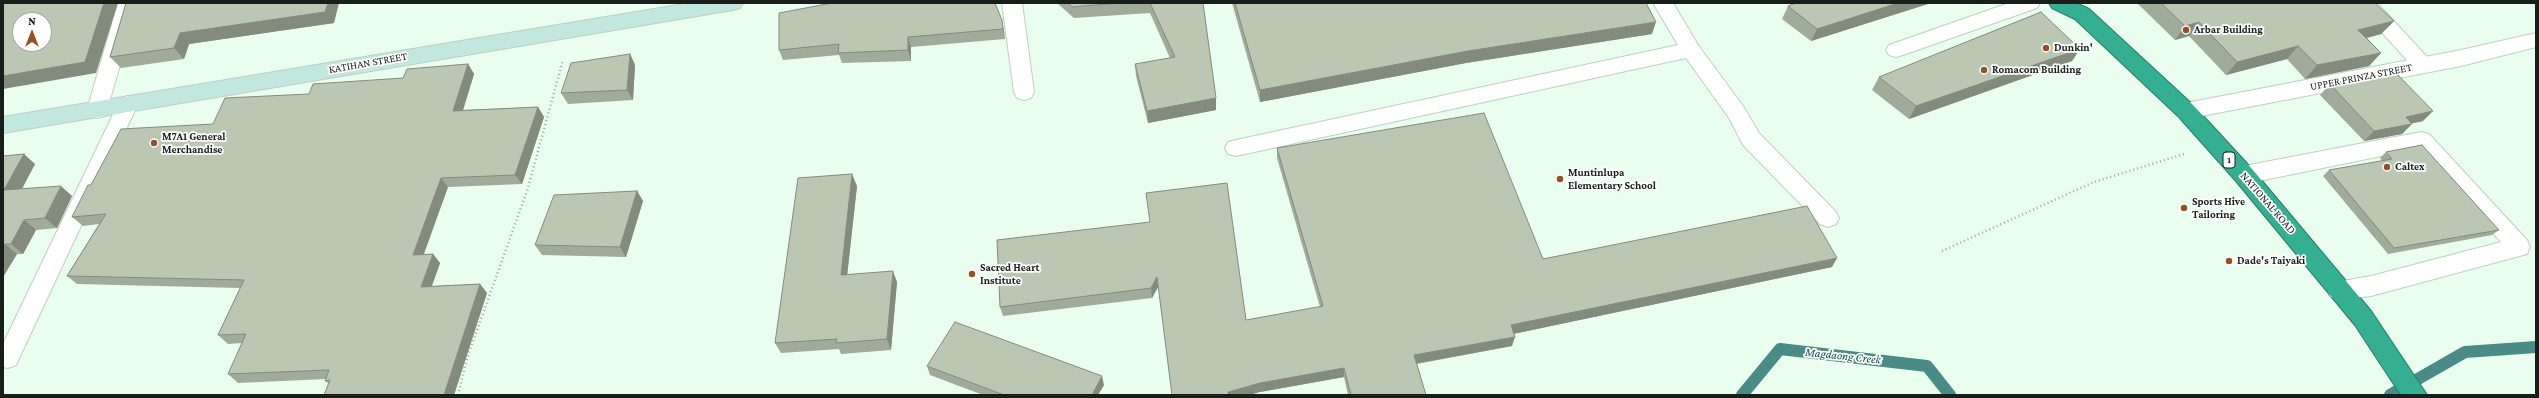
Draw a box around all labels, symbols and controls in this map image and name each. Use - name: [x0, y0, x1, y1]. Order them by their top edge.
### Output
- north arrow: [12, 12, 52, 52]
- text: N: [28, 15, 36, 27]
- place label: Arbar Building: [2194, 23, 2263, 37]
- marker: Arbar Building: [2181, 25, 2191, 35]
- place label: Dunkin': [2054, 41, 2093, 55]
- marker: Dunkin': [2041, 43, 2051, 53]
- street label: KATIHAN STREET: [328, 50, 408, 76]
- street label: UPPER PRINZA STREET: [2309, 61, 2413, 93]
- place label: Romacom Building: [1992, 63, 2081, 77]
- marker: Romacom Building: [1979, 65, 1989, 75]
- place label: M7A1 General Merchandise: [162, 130, 226, 156]
- marker: M7A1 General Merchandise: [149, 138, 159, 148]
- road number: 1: [2223, 152, 2235, 168]
- place label: Caltex: [2395, 160, 2425, 174]
- marker: Caltex: [2382, 162, 2392, 172]
- place label: Muntinlupa Elementary School: [1568, 166, 1656, 192]
- street label: NATIONAL ROAD: [2238, 169, 2298, 237]
- marker: Muntinlupa Elementary School: [1555, 174, 1565, 184]
- place label: Sports Hive Tailoring: [2192, 195, 2245, 221]
- marker: Sports Hive Tailoring: [2179, 203, 2189, 213]
- place label: Dade's Taiyaki: [2237, 254, 2305, 268]
- marker: Dade's Taiyaki: [2224, 256, 2234, 266]
- place label: Sacred Heart Institute: [980, 261, 1040, 287]
- marker: Sacred Heart Institute: [967, 269, 977, 279]
- water label: Magdaong Creek: [1804, 345, 1882, 367]

